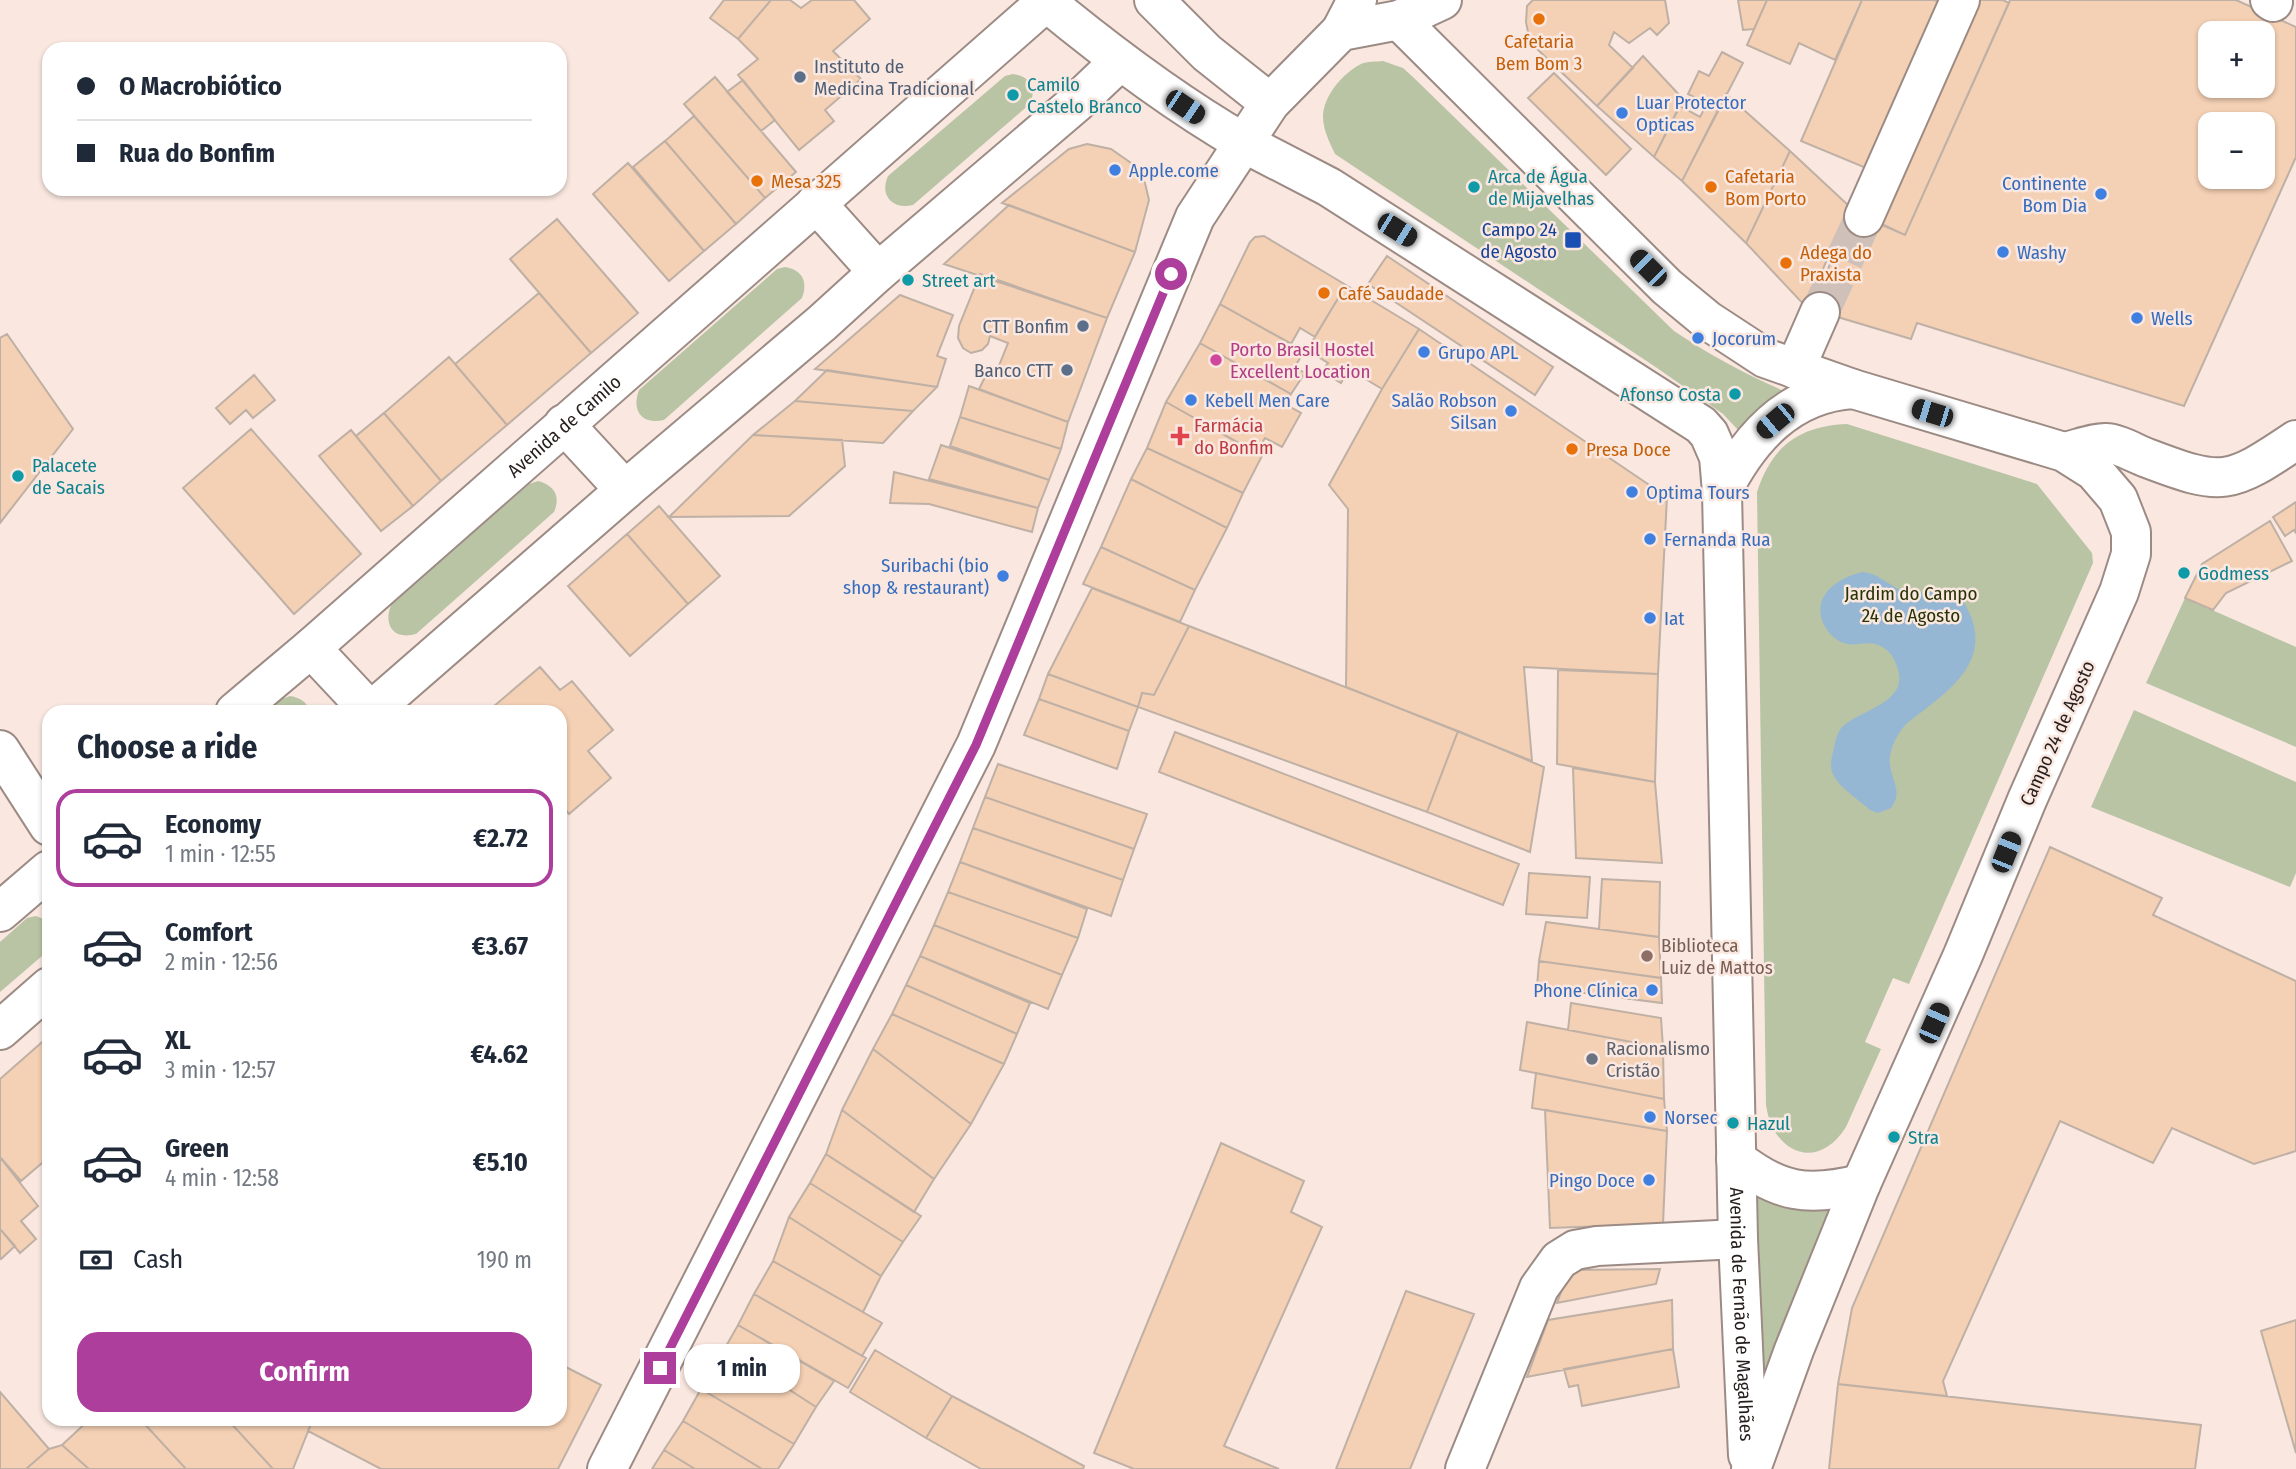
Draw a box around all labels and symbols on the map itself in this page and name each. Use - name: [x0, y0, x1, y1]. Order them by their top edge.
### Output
- marker: Cafetaria Bem Bom 3: [1531, 11, 1547, 27]
- place label: Cafetaria Bem Bom 3: [1496, 30, 1582, 75]
- place label: Instituto de Medicina Tradicional: [814, 55, 974, 100]
- marker: Instituto de Medicina Tradicional: [792, 69, 808, 85]
- place label: Camilo Castelo Branco: [1027, 73, 1142, 118]
- marker: Camilo Castelo Branco: [1005, 87, 1021, 103]
- car: [1162, 87, 1209, 127]
- place label: Luar Protector Opticas: [1636, 91, 1746, 136]
- marker: Luar Protector Opticas: [1614, 105, 1630, 121]
- place label: Apple.come: [1129, 159, 1219, 182]
- marker: Apple.come: [1107, 162, 1123, 178]
- place label: Arca de Água de Mijavelhas: [1488, 165, 1594, 210]
- place label: Cafetaria Bom Porto: [1725, 165, 1806, 210]
- place label: Mesa 325: [771, 170, 841, 193]
- place label: Continente Bom Dia: [2002, 172, 2087, 217]
- marker: Mesa 325: [749, 173, 765, 189]
- marker: Arca de Água de Mijavelhas: [1466, 179, 1482, 195]
- marker: Cafetaria Bom Porto: [1703, 179, 1719, 195]
- marker: Continente Bom Dia: [2093, 186, 2109, 202]
- car: [1374, 210, 1421, 250]
- place label: Campo 24 de Agosto: [1480, 218, 1557, 263]
- marker: Campo 24 de Agosto: [1563, 230, 1583, 250]
- place label: Adega do Praxista: [1800, 241, 1872, 286]
- place label: Washy: [2017, 241, 2067, 264]
- marker: Washy: [1995, 244, 2011, 260]
- car: [1626, 246, 1671, 290]
- marker: Adega do Praxista: [1778, 255, 1794, 271]
- route start: [1155, 258, 1187, 290]
- place label: Street art: [922, 269, 996, 292]
- marker: Street art: [900, 272, 916, 288]
- place label: Café Saudade: [1338, 282, 1444, 305]
- marker: Café Saudade: [1316, 285, 1332, 301]
- place label: Wells: [2151, 307, 2193, 330]
- marker: Wells: [2129, 310, 2145, 326]
- place label: CTT Bonfim: [983, 315, 1069, 338]
- marker: CTT Bonfim: [1075, 318, 1091, 334]
- place label: Jocorum: [1712, 327, 1776, 350]
- marker: Jocorum: [1690, 330, 1706, 346]
- place label: Porto Brasil Hostel Excellent Location: [1230, 338, 1374, 383]
- place label: Grupo APL: [1438, 341, 1519, 364]
- marker: Grupo APL: [1416, 344, 1432, 360]
- marker: Porto Brasil Hostel Excellent Location: [1208, 352, 1224, 368]
- place label: Banco CTT: [974, 359, 1053, 382]
- marker: Banco CTT: [1059, 362, 1075, 378]
- street label: Avenida de Camilo: [503, 370, 626, 482]
- place label: Afonso Costa: [1620, 383, 1721, 406]
- marker: Afonso Costa: [1727, 386, 1743, 402]
- place label: Kebell Men Care: [1205, 389, 1330, 412]
- place label: Salão Robson Silsan: [1391, 389, 1497, 434]
- marker: Kebell Men Care: [1183, 392, 1199, 408]
- car: [1909, 397, 1956, 429]
- car: [1753, 399, 1798, 443]
- marker: Salão Robson Silsan: [1503, 403, 1519, 419]
- place label: Farmácia do Bonfim: [1194, 414, 1274, 459]
- marker: Farmácia do Bonfim: [1172, 428, 1188, 444]
- place label: Presa Doce: [1586, 438, 1671, 461]
- marker: Presa Doce: [1564, 441, 1580, 457]
- place label: Palacete de Sacais: [32, 454, 105, 499]
- marker: Palacete de Sacais: [10, 468, 26, 484]
- place label: Optima Tours: [1646, 481, 1750, 504]
- marker: Optima Tours: [1624, 484, 1640, 500]
- place label: Fernanda Rua: [1664, 528, 1771, 551]
- marker: Fernanda Rua: [1642, 531, 1658, 547]
- place label: Suribachi (bio shop & restaurant): [843, 554, 989, 599]
- place label: Godmess: [2198, 562, 2269, 585]
- marker: Godmess: [2176, 565, 2192, 581]
- marker: Suribachi (bio shop & restaurant): [995, 568, 1011, 584]
- park label: Jardim do Campo 24 de Agosto: [1845, 582, 1977, 627]
- place label: Iat: [1664, 607, 1685, 630]
- marker: Iat: [1642, 610, 1658, 626]
- street label: Campo 24 de Agosto: [2015, 657, 2100, 809]
- car: [1989, 829, 2024, 875]
- place label: Biblioteca Luiz de Mattos: [1661, 934, 1773, 979]
- marker: Biblioteca Luiz de Mattos: [1639, 948, 1655, 964]
- place label: Phone Clínica: [1533, 979, 1638, 1002]
- marker: Phone Clínica: [1644, 982, 1660, 998]
- car: [1916, 1000, 1953, 1046]
- place label: Racionalismo Cristão: [1606, 1037, 1710, 1082]
- marker: Racionalismo Cristão: [1584, 1051, 1600, 1067]
- place label: Norsec: [1664, 1106, 1718, 1129]
- marker: Norsec: [1642, 1109, 1658, 1125]
- place label: Hazul: [1747, 1112, 1790, 1135]
- marker: Hazul: [1725, 1115, 1741, 1131]
- place label: Stra: [1908, 1126, 1939, 1149]
- marker: Stra: [1886, 1129, 1902, 1145]
- place label: Pingo Doce: [1549, 1169, 1635, 1192]
- marker: Pingo Doce: [1641, 1172, 1657, 1188]
- street label: Avenida de Fernão de Magalhães: [1725, 1187, 1758, 1442]
- callout: 1 min: [684, 1344, 800, 1392]
- route end: [644, 1352, 676, 1384]

